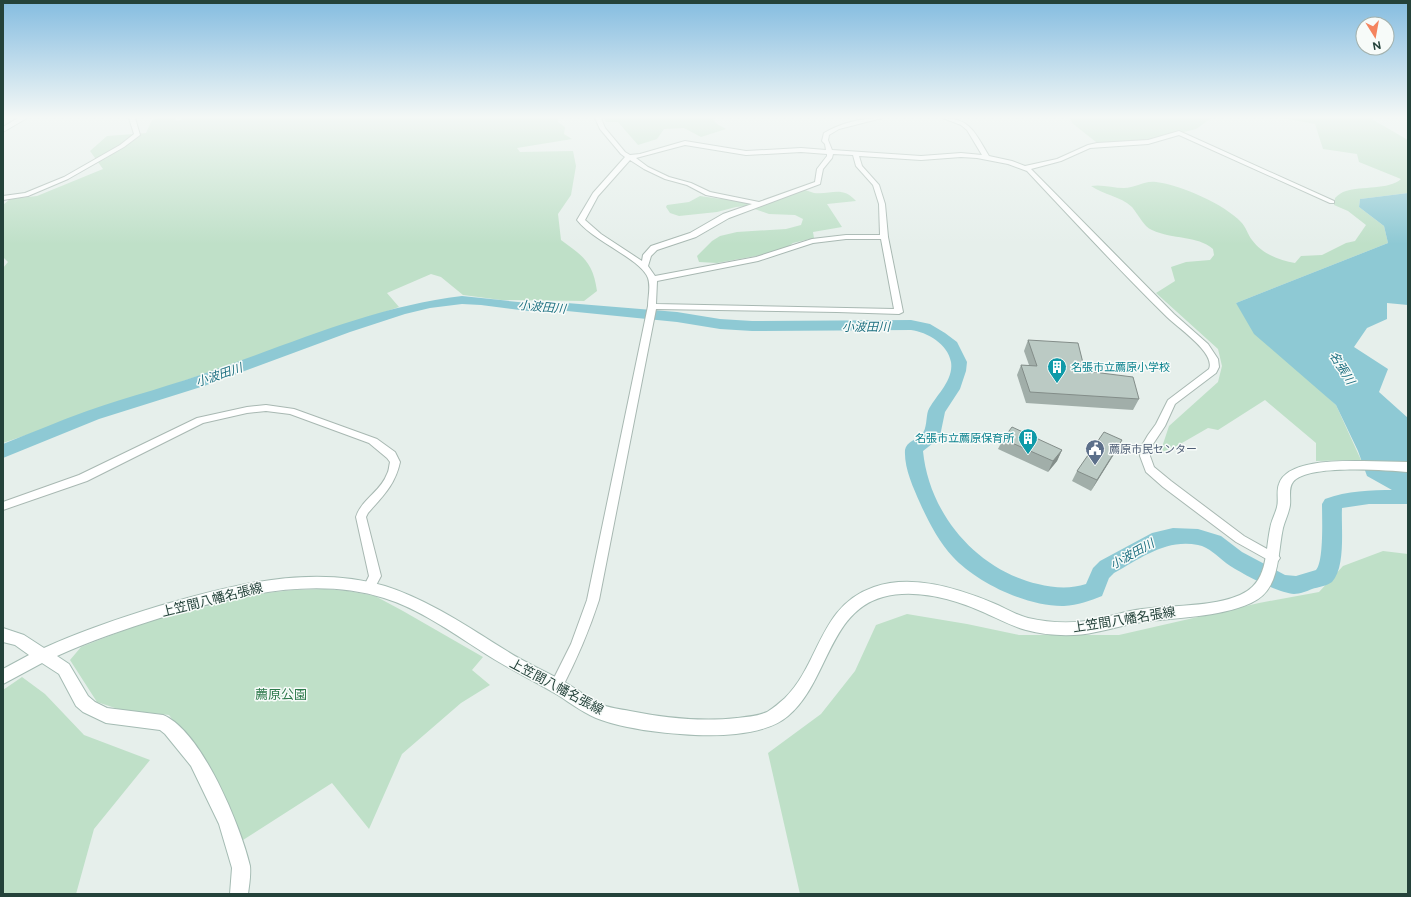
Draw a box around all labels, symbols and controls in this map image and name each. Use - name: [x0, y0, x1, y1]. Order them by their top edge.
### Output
- north arrow: [1355, 16, 1395, 56]
- text: N: [1371, 38, 1382, 53]
- water label: 小波田川: [517, 298, 569, 316]
- water label: 小波田川: [842, 320, 892, 334]
- water label: 名張川: [1327, 349, 1359, 389]
- building icon: 名張市立薦原小学校: [1046, 356, 1068, 384]
- water label: 小波田川: [194, 360, 246, 389]
- place label: 名張市立薦原小学校: [1071, 361, 1170, 374]
- building icon: 名張市立薦原保育所: [1017, 427, 1039, 455]
- place label: 名張市立薦原保育所: [915, 432, 1015, 445]
- public building icon: 薦原市民センター: [1084, 438, 1106, 466]
- place label: 薦原市民センター: [1109, 443, 1197, 456]
- water label: 小波田川: [1108, 535, 1158, 572]
- street label: 上笠間八幡名張線: [160, 580, 264, 619]
- street label: 上笠間八幡名張線: [1072, 604, 1177, 635]
- street label: 上笠間八幡名張線: [507, 655, 606, 717]
- park label: 薦原公園: [255, 687, 307, 702]

